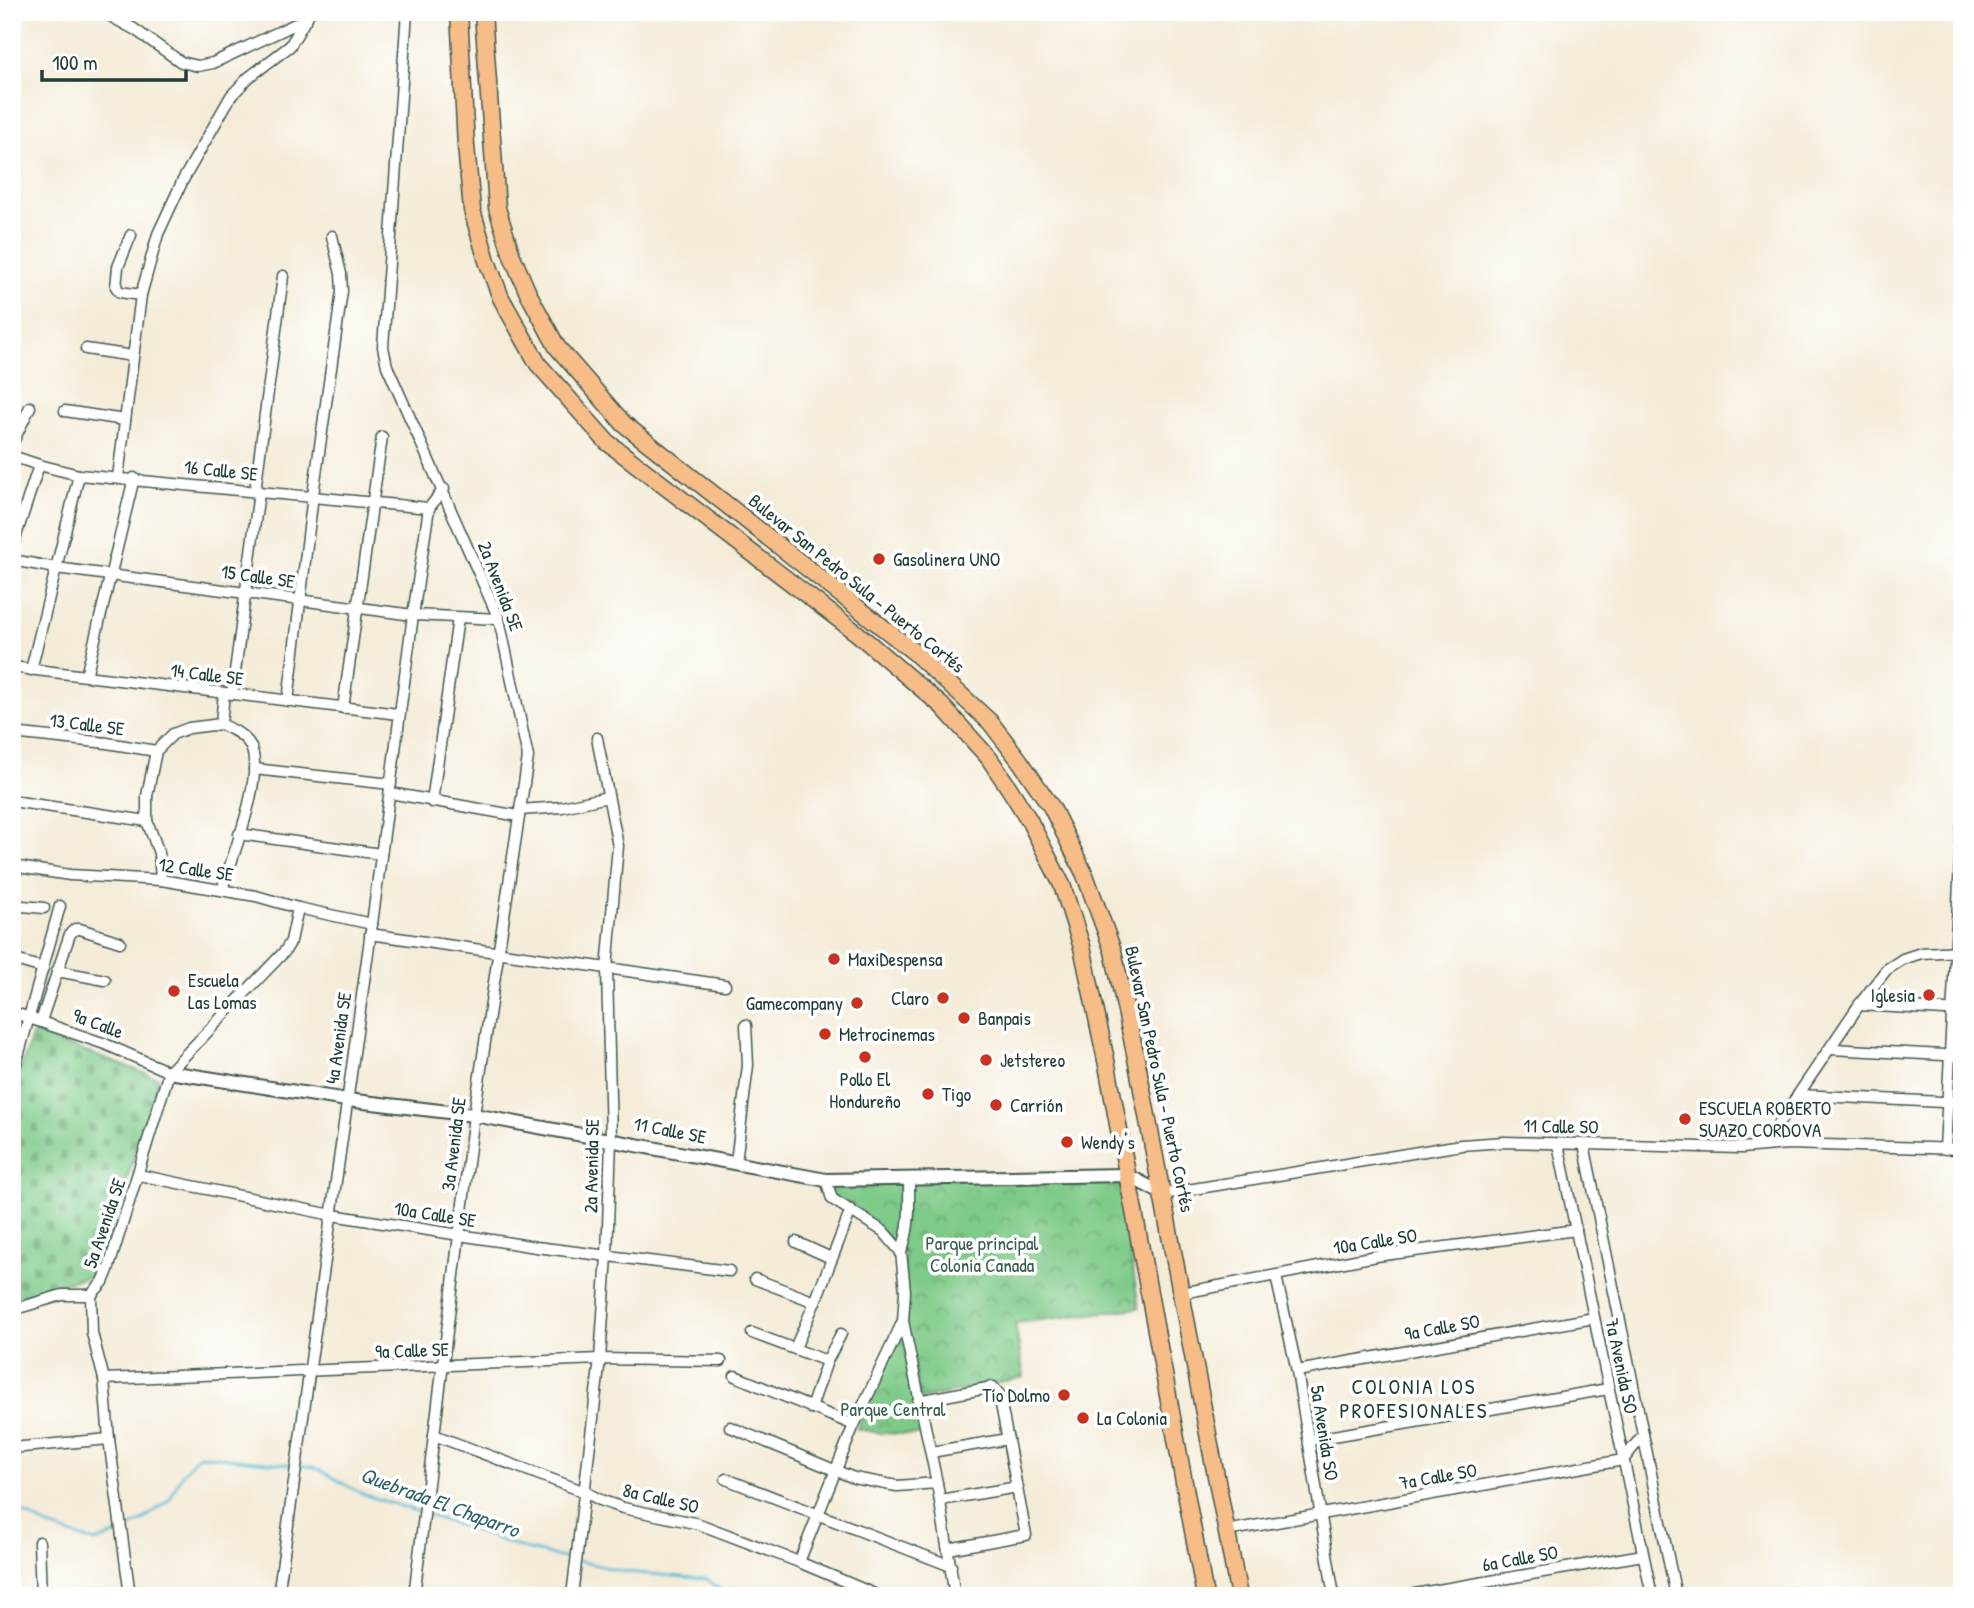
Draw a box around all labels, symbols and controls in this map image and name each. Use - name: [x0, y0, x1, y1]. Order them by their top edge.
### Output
- scale bar: [42, 38, 186, 82]
- text: 100 m: [52, 48, 98, 77]
- street label: 16 Calle SE: [183, 453, 260, 487]
- street label: Bulevar San Pedro Sula - Puerto Cortés: [743, 488, 971, 678]
- street label: 2a Avenida SE: [472, 537, 530, 635]
- place label: Gasolinera UNO: [893, 546, 1000, 572]
- marker: Gasolinera UNO: [871, 551, 887, 567]
- street label: 15 Calle SE: [219, 558, 297, 594]
- street label: 14 Calle SE: [169, 657, 246, 691]
- street label: 13 Calle SE: [48, 707, 126, 742]
- street label: 12 Calle SE: [157, 851, 236, 887]
- street label: Bulevar San Pedro Sula - Puerto Cortés: [1119, 944, 1201, 1214]
- place label: MaxiDespensa: [848, 946, 943, 972]
- marker: MaxiDespensa: [826, 951, 842, 967]
- place label: Escuela Las Lomas: [188, 967, 257, 1015]
- place label: Iglesia: [1870, 982, 1916, 1008]
- marker: Escuela Las Lomas: [166, 983, 182, 999]
- place label: Claro: [891, 985, 929, 1011]
- marker: Iglesia: [1921, 987, 1937, 1003]
- street label: 4a Avenida SE: [319, 990, 357, 1086]
- place label: Gamecompany: [746, 990, 843, 1016]
- marker: Claro: [935, 990, 951, 1006]
- marker: Gamecompany: [849, 995, 865, 1011]
- street label: 9a Calle: [69, 1001, 128, 1045]
- place label: Banpais: [978, 1005, 1031, 1031]
- marker: Banpais: [956, 1010, 972, 1026]
- place label: Metrocinemas: [839, 1021, 935, 1047]
- marker: Metrocinemas: [817, 1026, 833, 1042]
- place label: Jetstereo: [1000, 1047, 1065, 1073]
- marker: Pollo El Hondureño: [857, 1049, 873, 1065]
- marker: Jetstereo: [978, 1052, 994, 1068]
- place label: Pollo El Hondureño: [829, 1066, 901, 1114]
- place label: Tigo: [942, 1081, 972, 1107]
- marker: Tigo: [920, 1086, 936, 1102]
- place label: Carrión: [1010, 1092, 1063, 1118]
- street label: 3a Avenida SE: [434, 1095, 472, 1192]
- place label: ESCUELA ROBERTO SUAZO CORDOVA: [1699, 1095, 1831, 1143]
- marker: Carrión: [988, 1097, 1004, 1113]
- street label: 11 Calle SE: [632, 1110, 709, 1150]
- marker: ESCUELA ROBERTO SUAZO CORDOVA: [1677, 1111, 1693, 1127]
- street label: 11 Calle SO: [1523, 1112, 1599, 1140]
- street label: 2a Avenida SE: [577, 1118, 605, 1213]
- place label: Wendy's: [1081, 1129, 1135, 1155]
- marker: Wendy's: [1059, 1134, 1075, 1150]
- street label: 5a Avenida SE: [76, 1174, 132, 1271]
- street label: 10a Calle SE: [392, 1195, 478, 1233]
- street label: 10a Calle SO: [1331, 1222, 1419, 1260]
- park label: Parque principal Colonia Canada: [926, 1230, 1039, 1278]
- street label: 9a Calle SO: [1402, 1308, 1482, 1346]
- street label: 7a Avenida SO: [1599, 1316, 1645, 1416]
- street label: 9a Calle SE: [375, 1336, 450, 1364]
- district label: COLONIA LOS PROFESIONALES: [1340, 1372, 1488, 1425]
- place label: Tío Dolmo: [983, 1382, 1050, 1408]
- street label: 5a Avenida SO: [1305, 1384, 1345, 1482]
- marker: Tío Dolmo: [1056, 1387, 1072, 1403]
- park label: Parque Central: [840, 1396, 947, 1422]
- place label: La Colonia: [1097, 1405, 1168, 1431]
- marker: La Colonia: [1075, 1410, 1091, 1426]
- street label: 7a Calle SO: [1397, 1456, 1479, 1496]
- water label: Quebrada El Chaparro: [357, 1460, 525, 1545]
- street label: 8a Calle SO: [620, 1477, 702, 1519]
- street label: 6a Calle SO: [1480, 1539, 1560, 1577]

